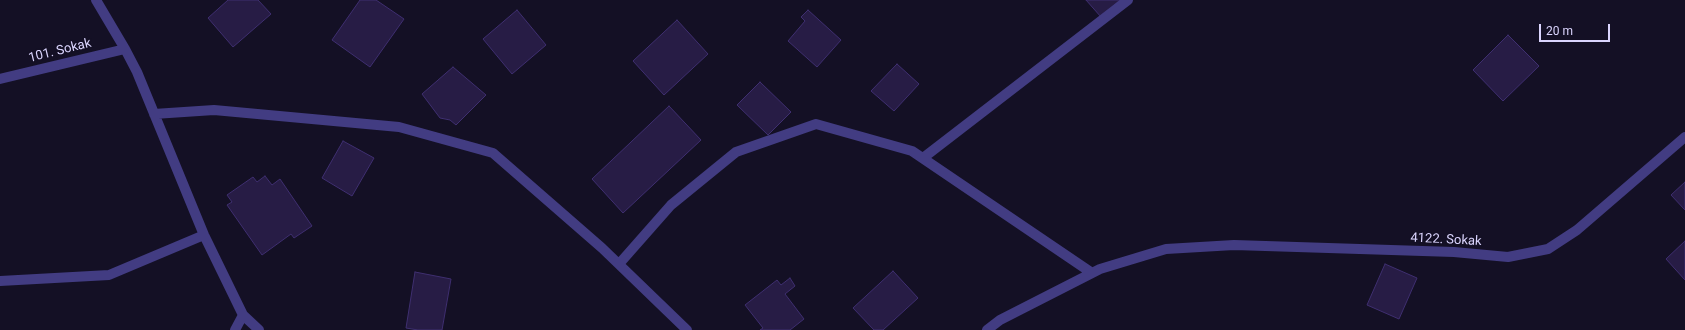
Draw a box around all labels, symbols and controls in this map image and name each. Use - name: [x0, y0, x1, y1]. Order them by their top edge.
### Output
- scale bar: [1541, 16, 1612, 42]
- text: 20 m: [1546, 24, 1573, 38]
- street label: 101. Sokak: [27, 36, 93, 66]
- street label: 4122. Sokak: [1410, 230, 1482, 250]

